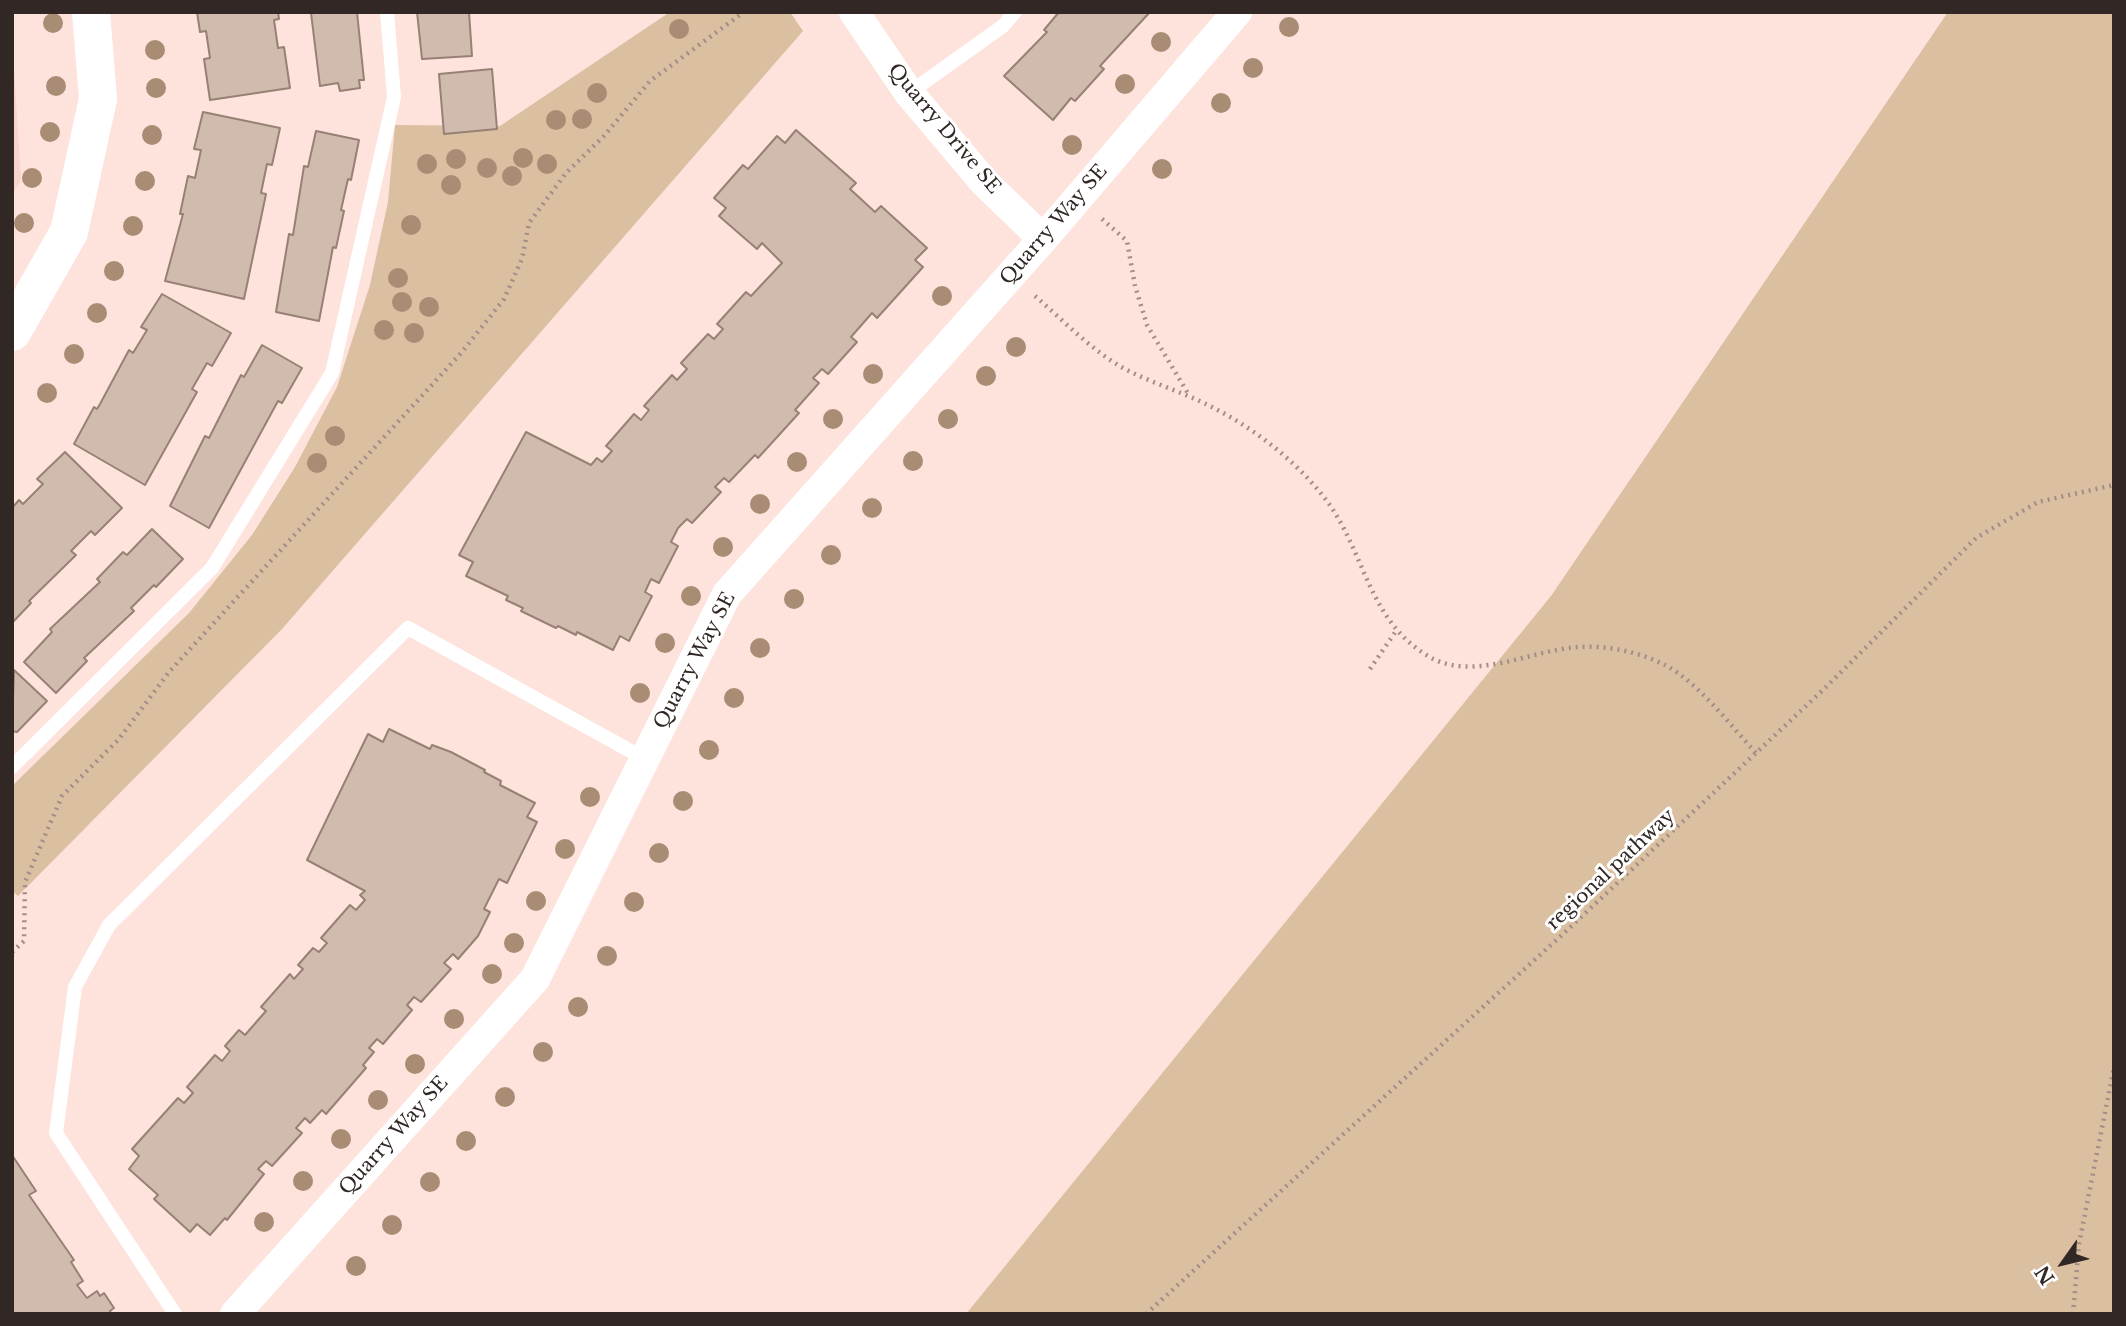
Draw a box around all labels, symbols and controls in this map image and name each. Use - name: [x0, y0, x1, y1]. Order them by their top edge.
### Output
- street label: Quarry Drive SE: [883, 59, 1005, 199]
- street label: Quarry Way SE: [996, 160, 1112, 290]
- street label: Quarry Way SE: [649, 589, 741, 733]
- street label: regional pathway: [1542, 805, 1680, 935]
- street label: Quarry Way SE: [335, 1072, 453, 1200]
- north arrow: [2028, 1228, 2098, 1298]
- text: N: [2031, 1261, 2060, 1289]

